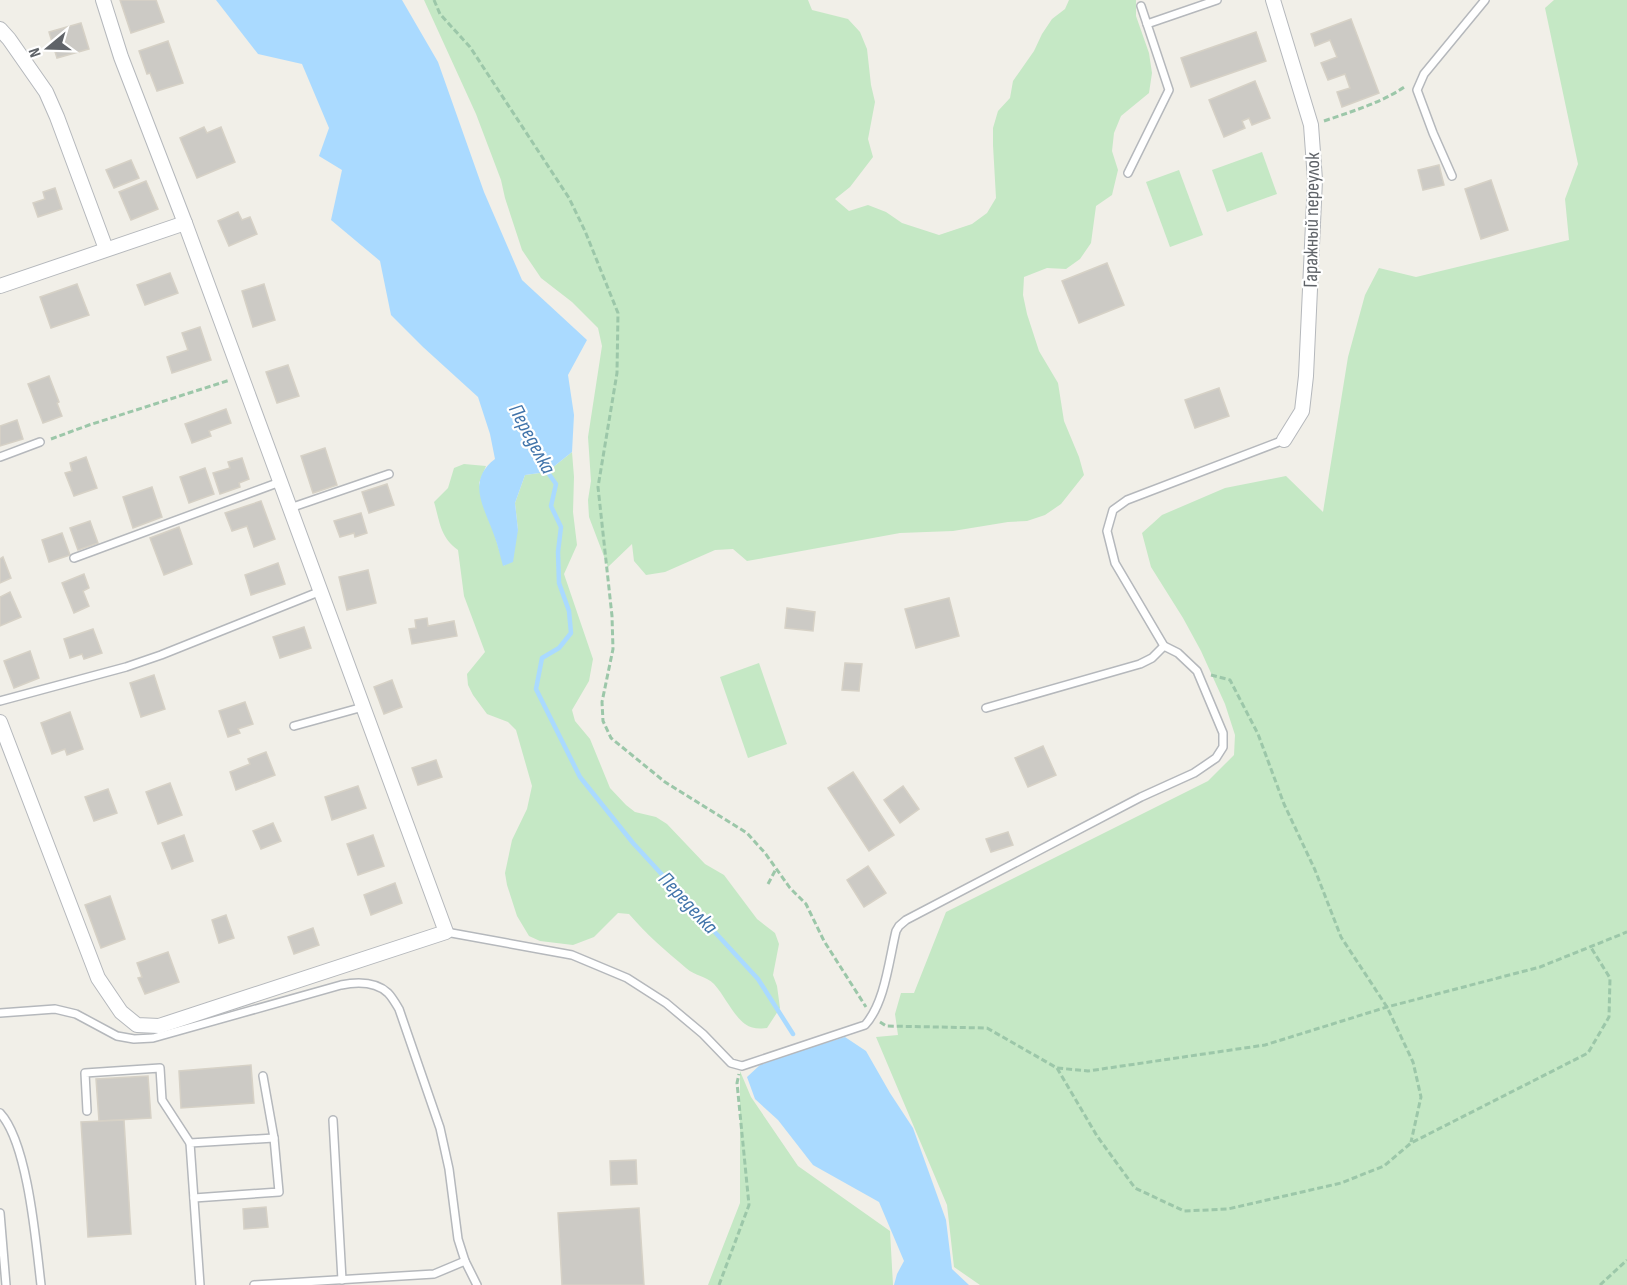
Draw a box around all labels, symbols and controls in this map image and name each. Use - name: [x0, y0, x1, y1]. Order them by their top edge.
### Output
- north arrow: [18, 18, 78, 78]
- text: N: [25, 45, 46, 60]
- street label: Гаражный переулок: [1299, 152, 1325, 288]
- water label: Переделка: [503, 400, 561, 479]
- water label: Переделка: [653, 867, 723, 939]

